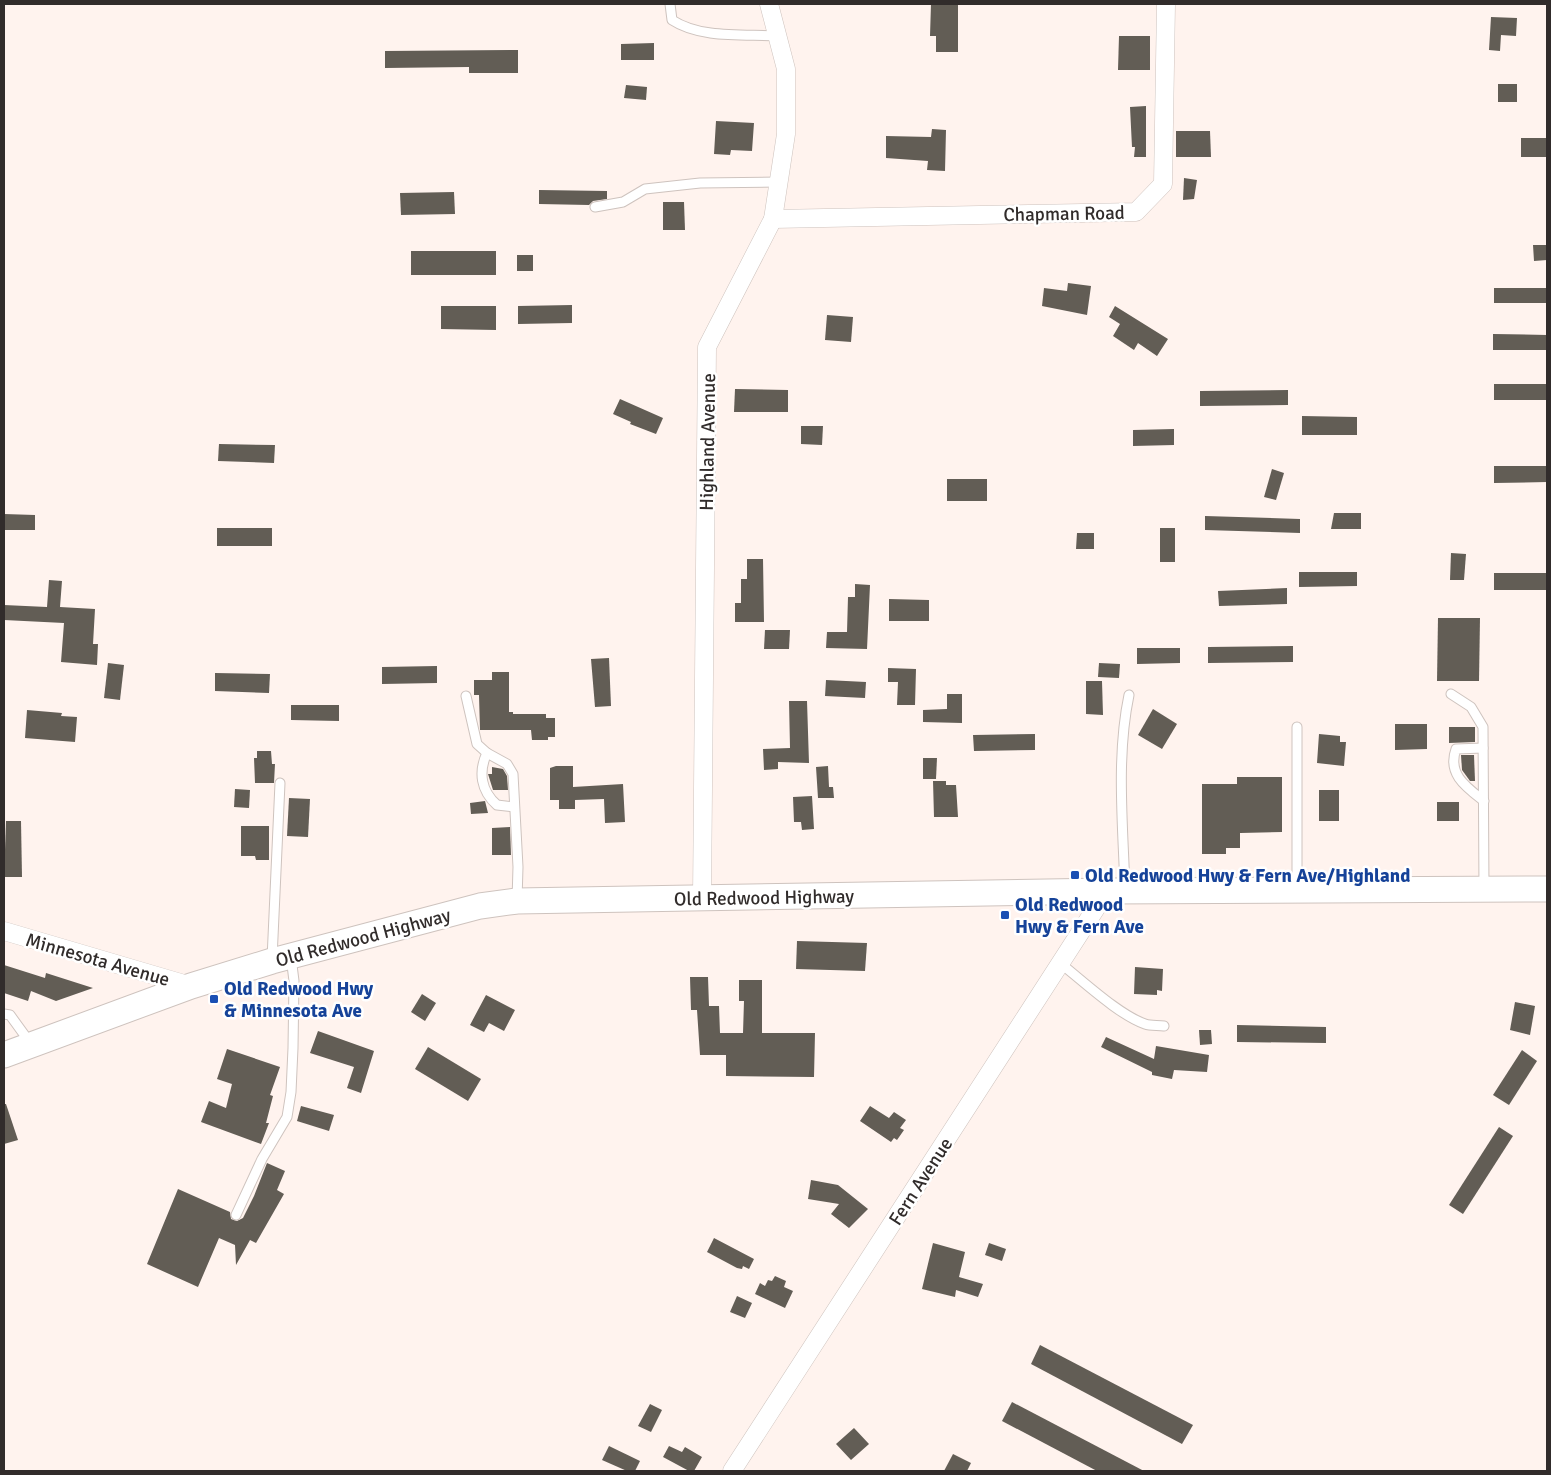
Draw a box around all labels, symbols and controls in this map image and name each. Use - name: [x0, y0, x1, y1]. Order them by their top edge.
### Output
- street label: Chapman Road: [1003, 201, 1125, 227]
- street label: Highland Avenue: [695, 373, 721, 511]
- place label: Old Redwood Hwy & Fern Ave/Highland: [1085, 864, 1410, 888]
- marker: Old Redwood Hwy & Fern Ave/Highland: [1069, 869, 1081, 881]
- street label: Old Redwood Highway: [674, 884, 854, 912]
- place label: Old Redwood Hwy & Fern Ave: [1015, 893, 1144, 939]
- street label: Old Redwood Highway: [273, 903, 454, 973]
- marker: Old Redwood Hwy & Fern Ave: [999, 909, 1011, 921]
- street label: Minnesota Avenue: [23, 928, 172, 992]
- place label: Old Redwood Hwy & Minnesota Ave: [224, 977, 374, 1023]
- marker: Old Redwood Hwy & Minnesota Ave: [208, 993, 220, 1005]
- street label: Fern Avenue: [884, 1133, 958, 1230]

